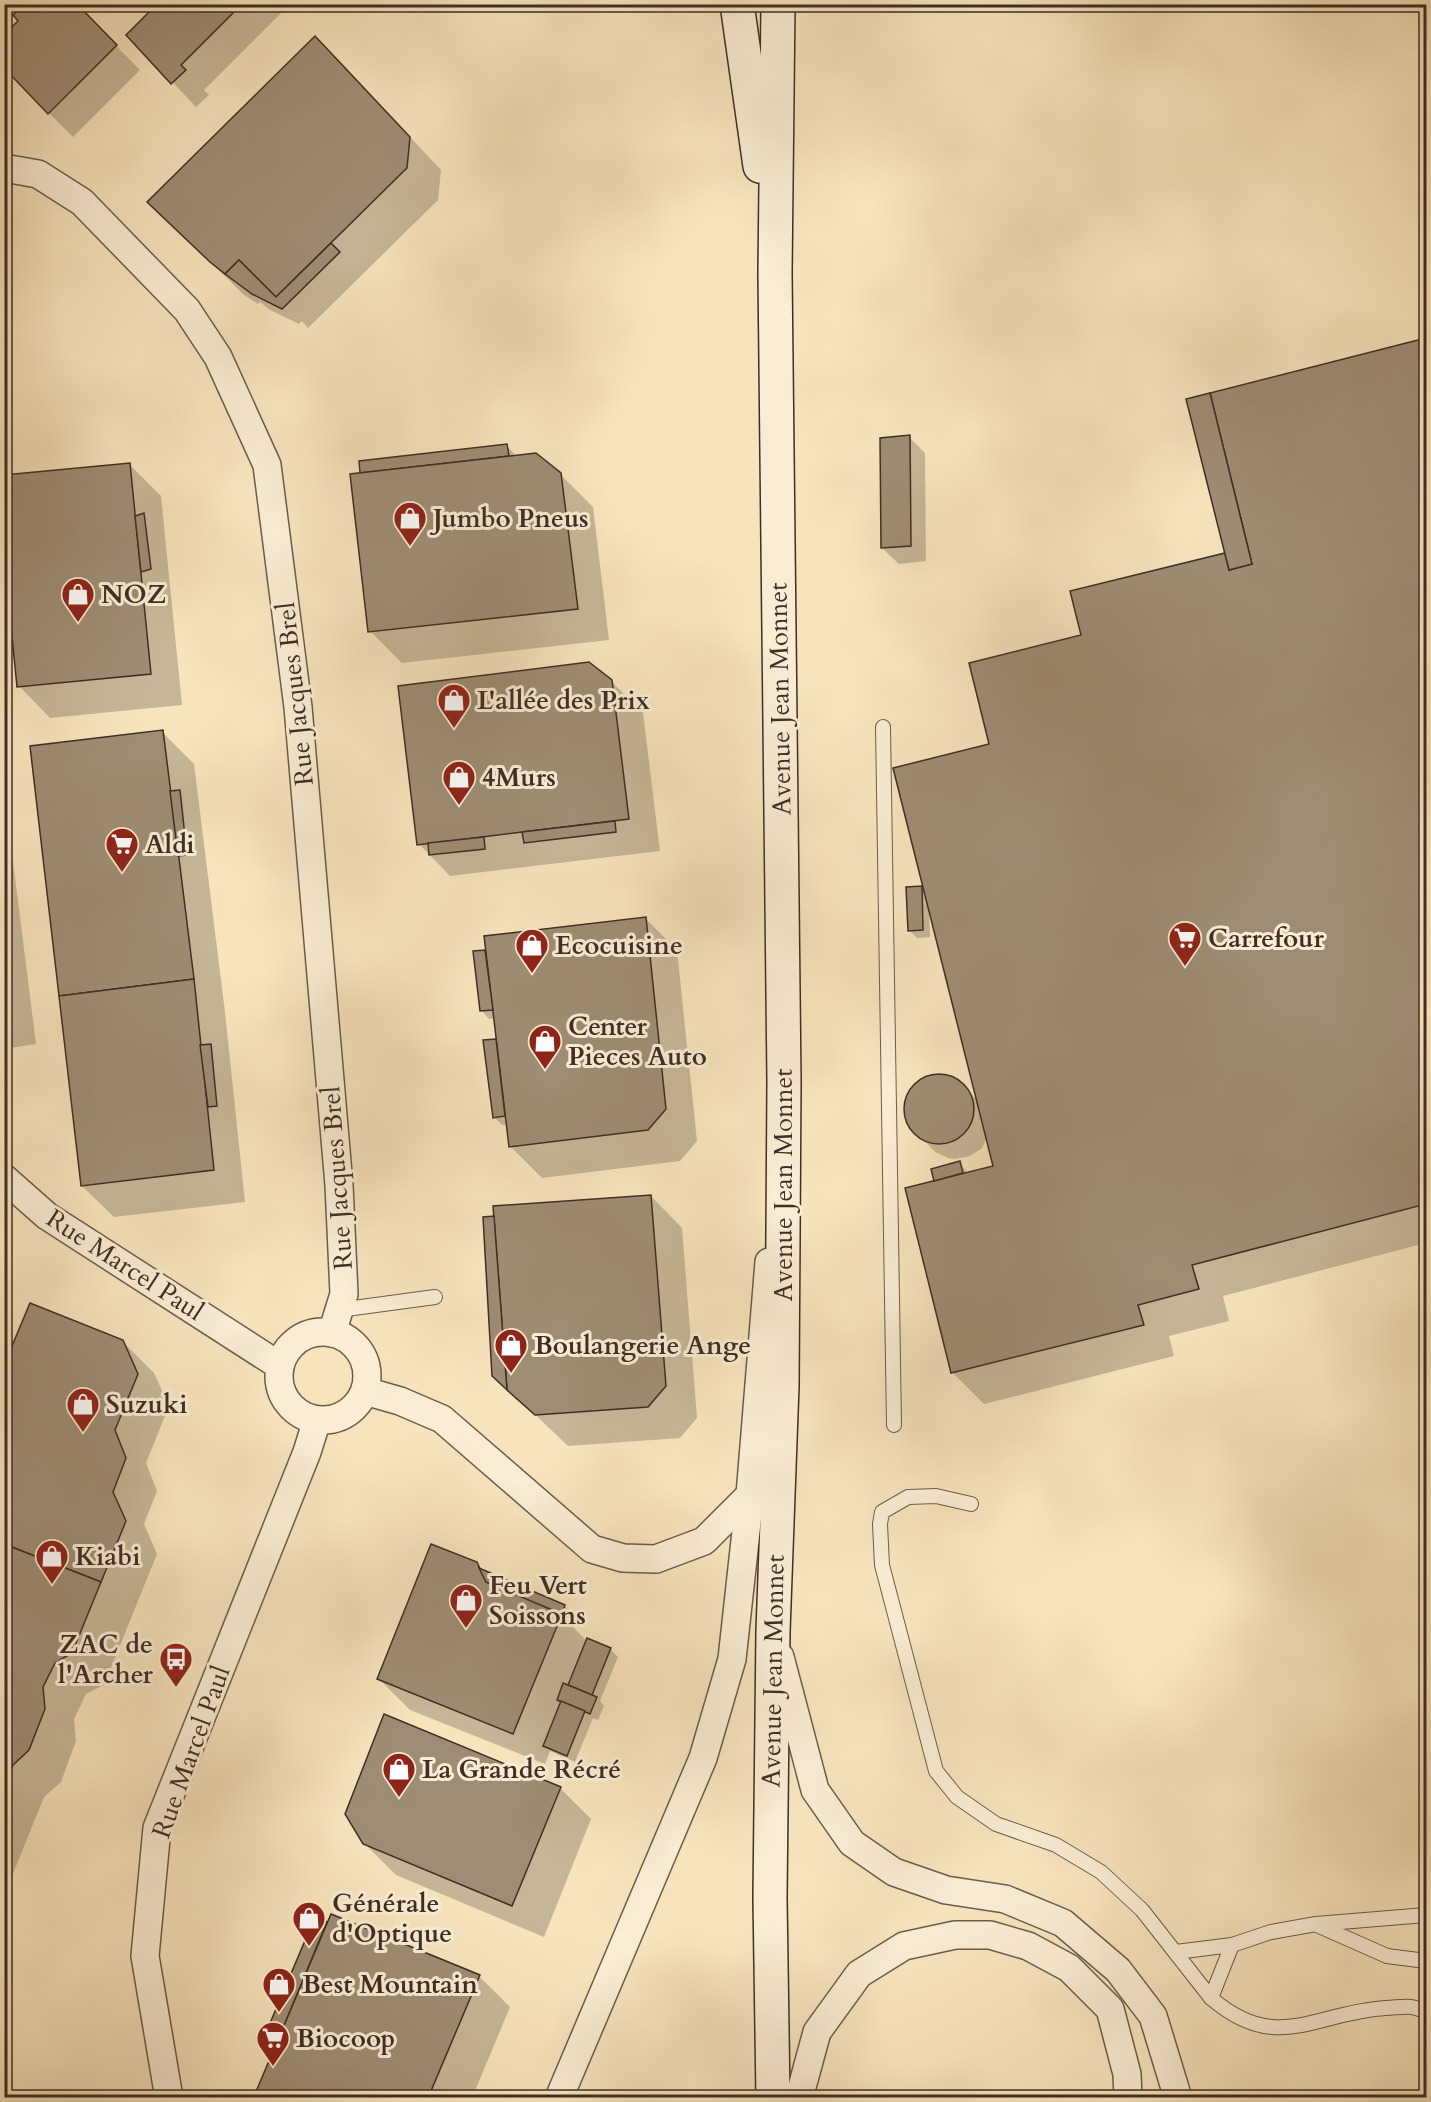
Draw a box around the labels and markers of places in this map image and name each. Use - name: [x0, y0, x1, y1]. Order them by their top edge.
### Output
- shop icon: Jumbo Pneus: [392, 500, 428, 547]
- place label: Jumbo Pneus: [429, 501, 589, 536]
- shop icon: NOZ: [60, 576, 96, 623]
- place label: NOZ: [101, 577, 166, 612]
- shop icon: L'allée des Prix: [436, 682, 472, 729]
- place label: L'allée des Prix: [477, 683, 650, 718]
- shop icon: 4Murs: [441, 759, 477, 806]
- place label: 4Murs: [482, 760, 556, 795]
- supermarket icon: Aldi: [104, 826, 140, 873]
- place label: Aldi: [145, 827, 195, 862]
- supermarket icon: Carrefour: [1167, 920, 1203, 967]
- place label: Carrefour: [1208, 921, 1325, 956]
- shop icon: Ecocuisine: [514, 927, 550, 974]
- place label: Ecocuisine: [555, 928, 683, 963]
- place label: Center Pieces Auto: [568, 1009, 707, 1074]
- shop icon: Center Pieces Auto: [527, 1023, 563, 1070]
- shop icon: Boulangerie Ange: [493, 1327, 529, 1374]
- place label: Boulangerie Ange: [534, 1328, 751, 1363]
- shop icon: Suzuki: [65, 1386, 101, 1433]
- place label: Suzuki: [106, 1387, 187, 1422]
- shop icon: Kiabi: [34, 1538, 70, 1585]
- place label: Kiabi: [75, 1539, 140, 1574]
- place label: Feu Vert Soissons: [489, 1568, 587, 1633]
- shop icon: Feu Vert Soissons: [448, 1582, 484, 1629]
- place label: ZAC de l'Archer: [58, 1627, 154, 1692]
- bus stop icon: ZAC de l'Archer: [158, 1641, 194, 1688]
- shop icon: La Grande Récré: [381, 1751, 417, 1798]
- place label: La Grande Récré: [422, 1752, 621, 1787]
- place label: Générale d'Optique: [332, 1886, 452, 1951]
- shop icon: Générale d'Optique: [291, 1900, 327, 1947]
- shop icon: Best Mountain: [261, 1966, 297, 2013]
- place label: Best Mountain: [302, 1967, 478, 2002]
- supermarket icon: Biocoop: [255, 2020, 291, 2067]
- place label: Biocoop: [296, 2021, 395, 2056]

